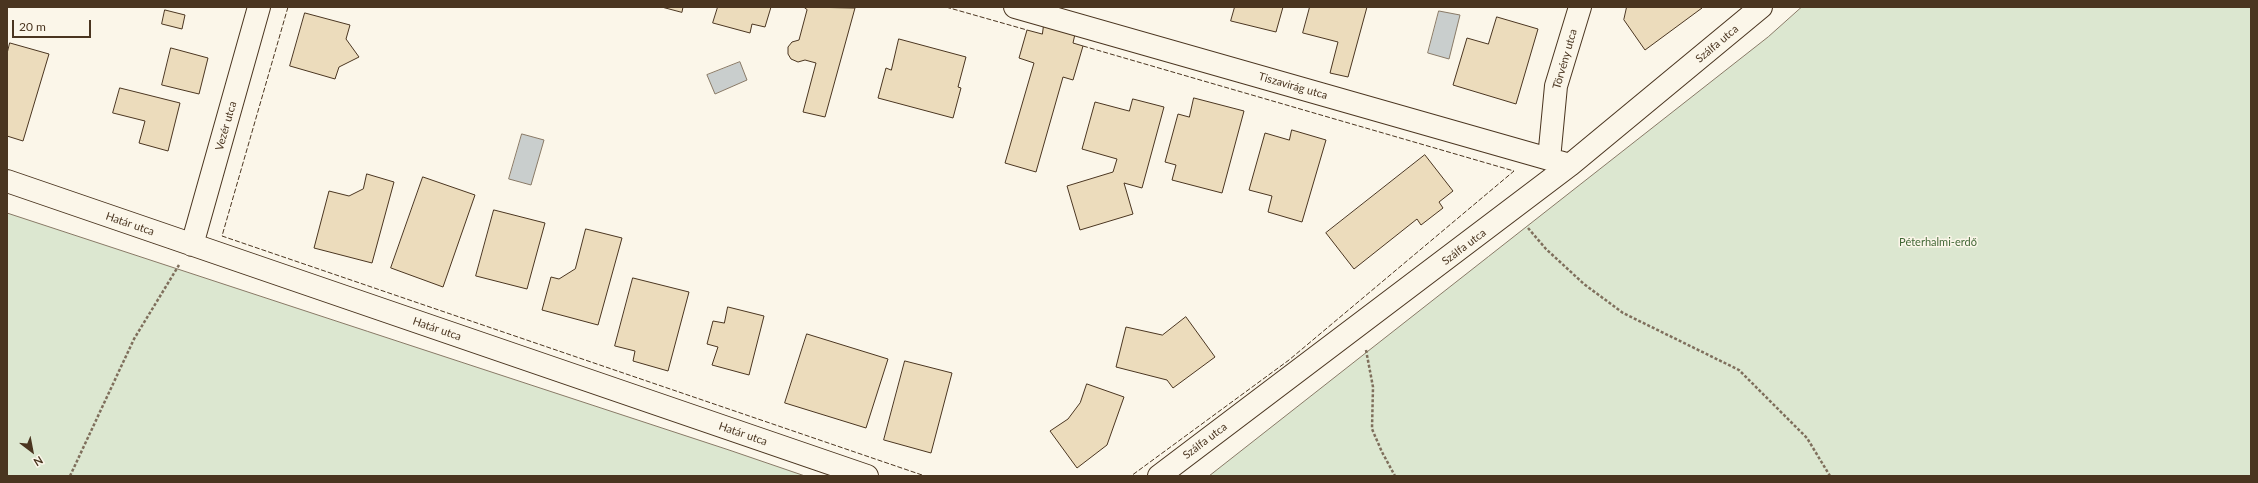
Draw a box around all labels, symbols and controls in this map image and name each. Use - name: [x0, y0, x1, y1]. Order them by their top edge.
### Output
- scale bar: [14, 12, 93, 38]
- text: 20 m: [19, 19, 46, 34]
- street label: Szálfa utca: [1693, 22, 1741, 66]
- street label: Törvény utca: [1550, 27, 1580, 91]
- street label: Tiszavirág utca: [1257, 70, 1329, 102]
- street label: Vezér utca: [213, 100, 239, 152]
- street label: Határ utca: [104, 210, 156, 238]
- street label: Szálfa utca: [1439, 226, 1489, 268]
- park label: Péterhalmi-erdő: [1899, 235, 1977, 249]
- street label: Határ utca: [411, 315, 463, 343]
- street label: Határ utca: [717, 420, 769, 448]
- street label: Szálfa utca: [1180, 420, 1230, 462]
- north arrow: [12, 431, 52, 471]
- text: N: [32, 454, 46, 469]

